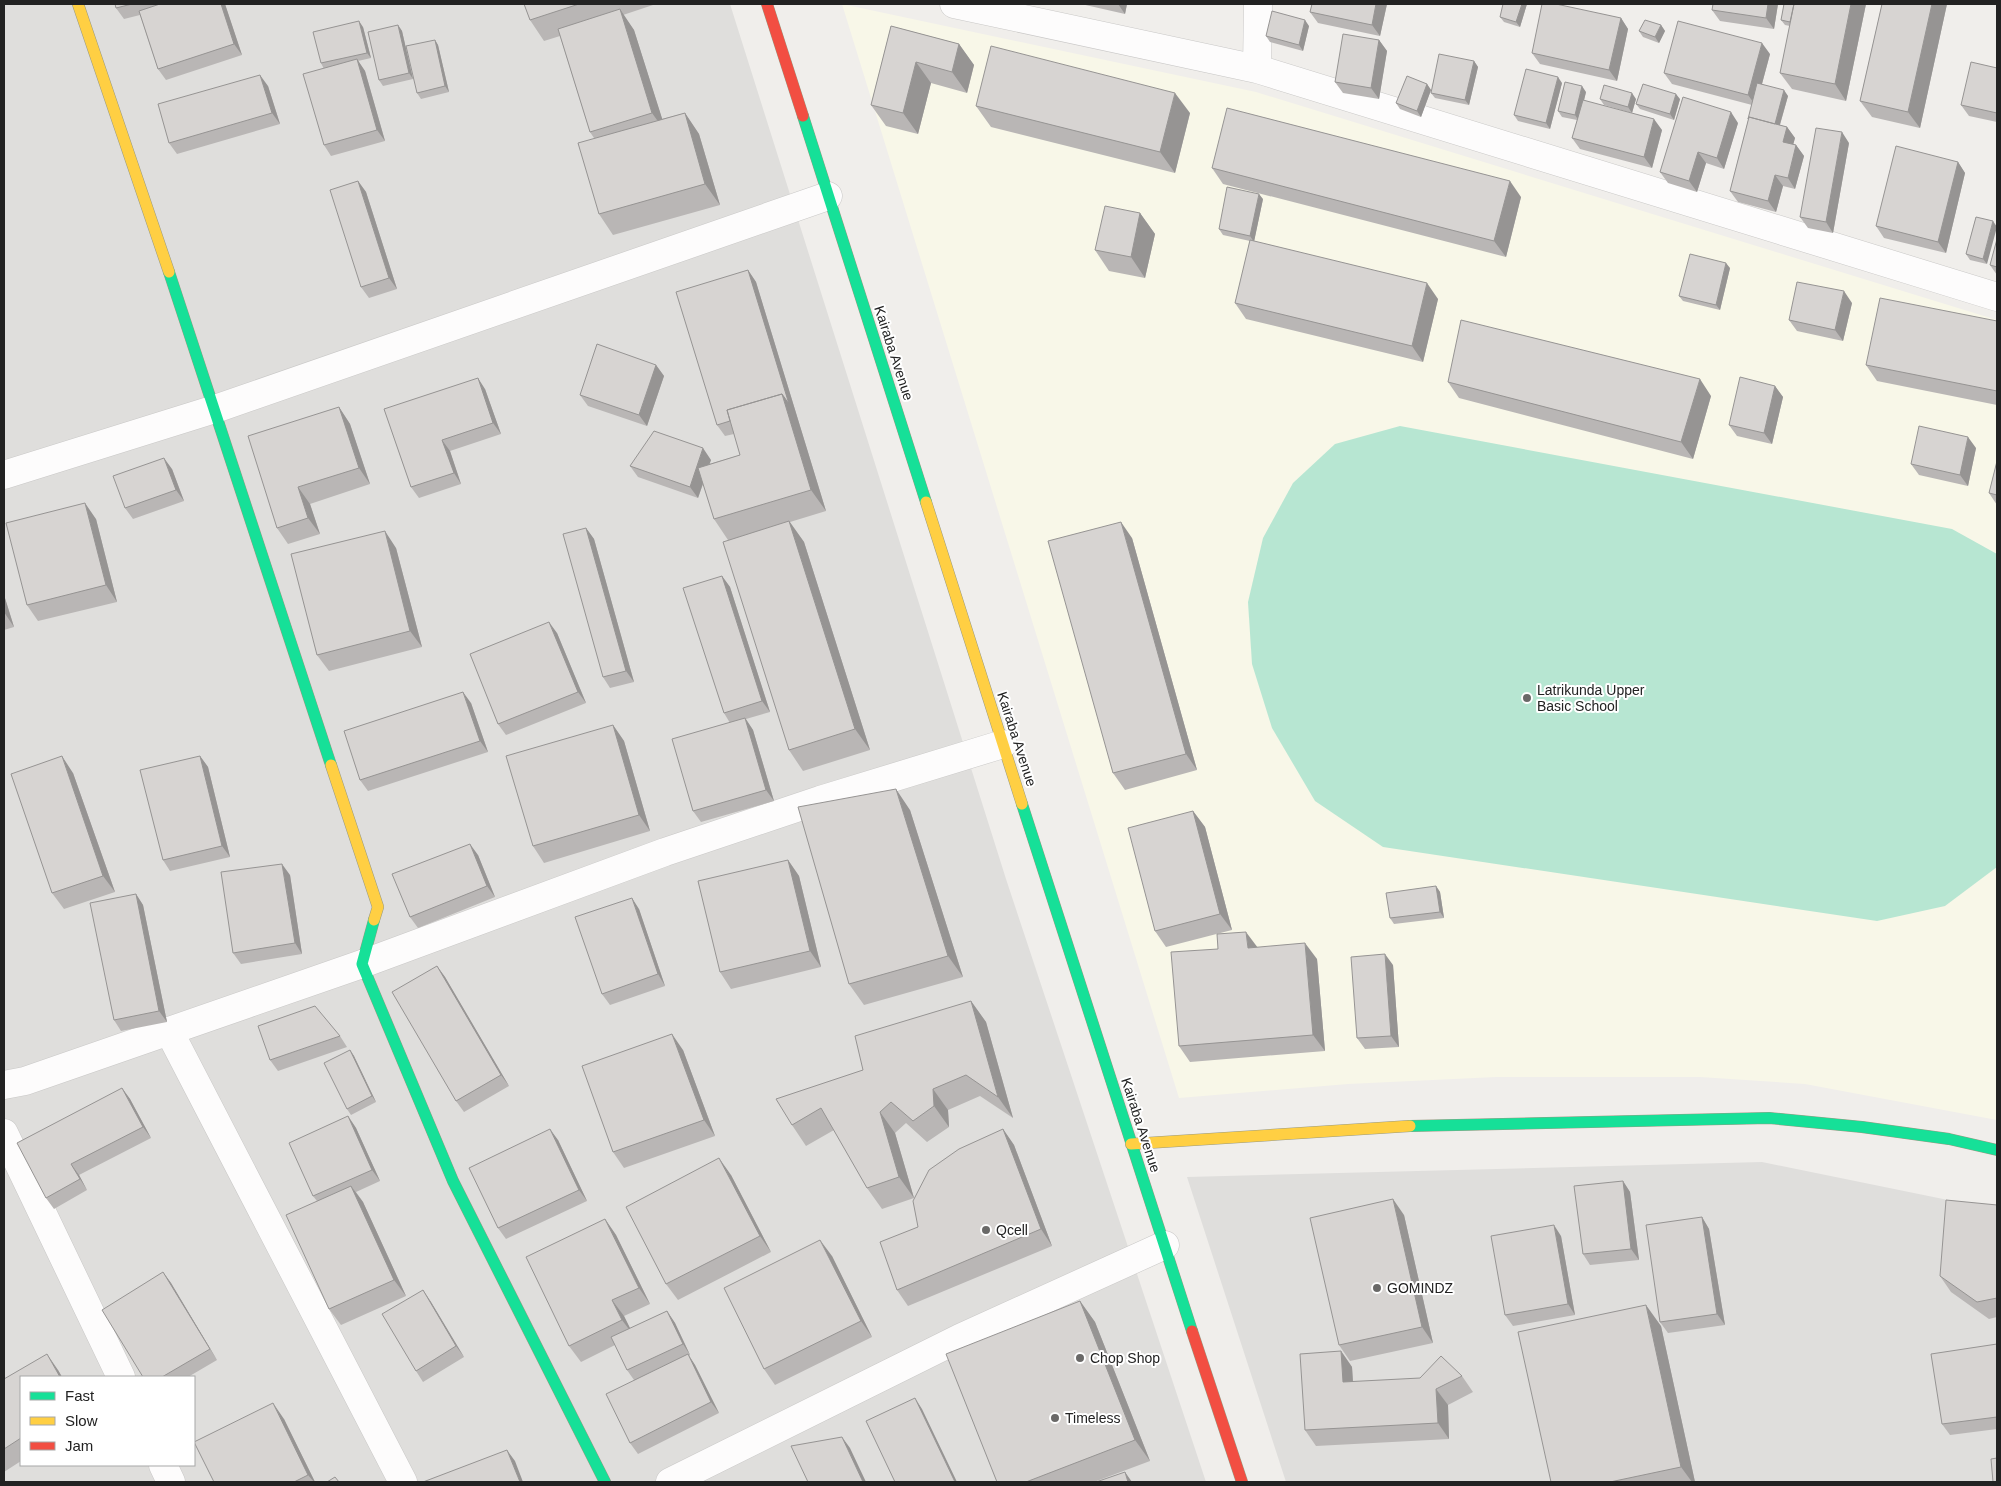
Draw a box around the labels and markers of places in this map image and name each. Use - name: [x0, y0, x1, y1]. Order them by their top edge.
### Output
- place label: Latrikunda Upper Basic School: [1537, 682, 1645, 714]
- marker: Latrikunda Upper Basic School: [1521, 692, 1533, 704]
- place label: Qcell: [996, 1222, 1028, 1238]
- marker: Qcell: [980, 1224, 992, 1236]
- place label: GOMINDZ: [1387, 1280, 1454, 1296]
- marker: GOMINDZ: [1371, 1282, 1383, 1294]
- place label: Chop Shop: [1090, 1350, 1160, 1366]
- marker: Chop Shop: [1074, 1352, 1086, 1364]
- place label: Timeless: [1065, 1410, 1121, 1426]
- marker: Timeless: [1049, 1412, 1061, 1424]

